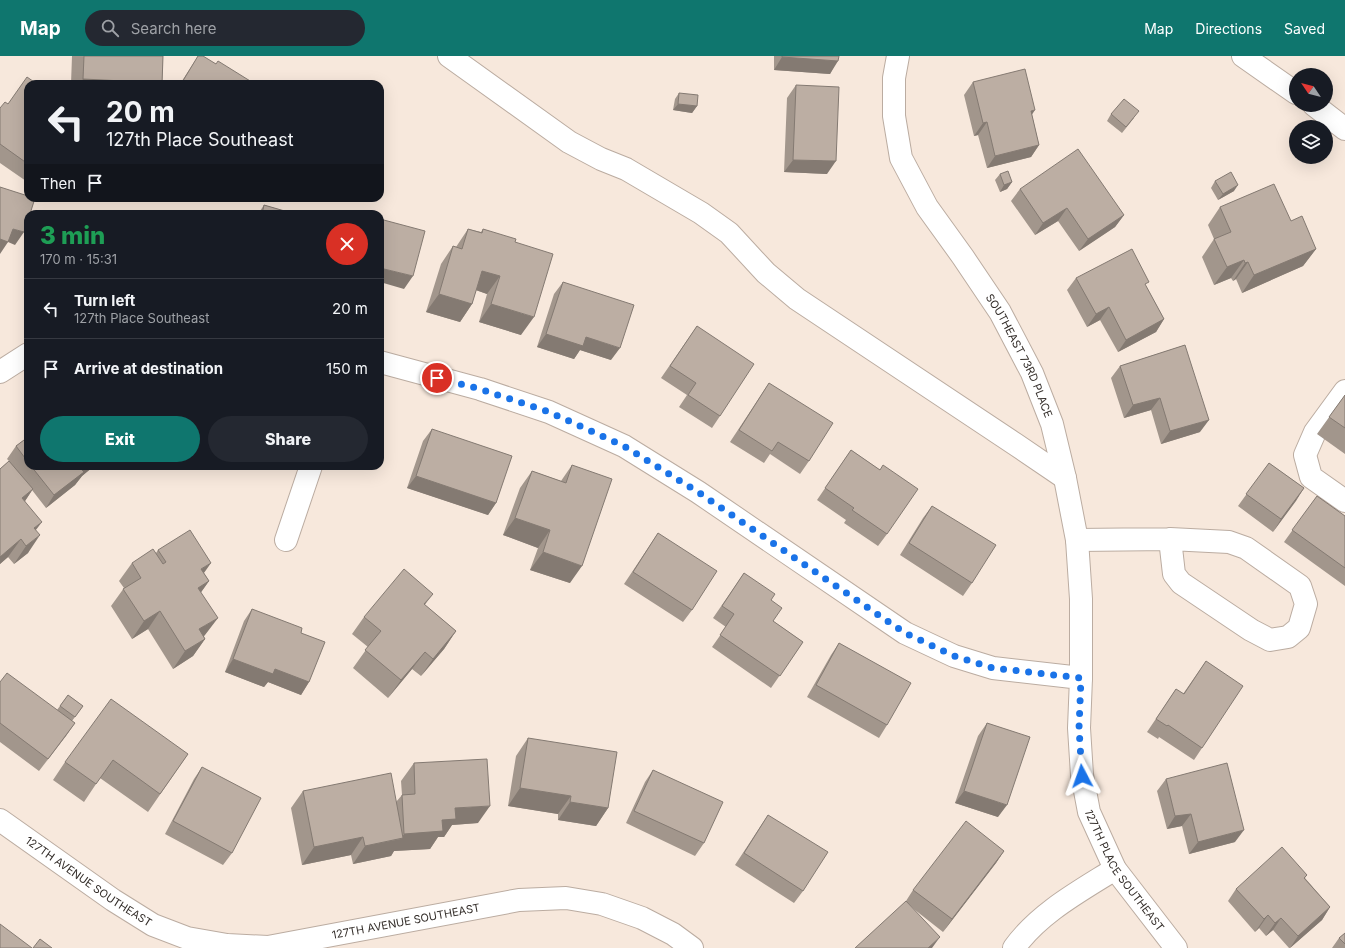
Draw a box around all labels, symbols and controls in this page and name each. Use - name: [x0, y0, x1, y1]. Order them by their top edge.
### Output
- search box: [85, 10, 365, 46]
- text: Map: [20, 17, 61, 40]
- icon: search: [99, 17, 121, 39]
- text: Search here: [131, 19, 216, 38]
- text: Map: [1144, 20, 1173, 37]
- text: Directions: [1195, 20, 1262, 37]
- text: Saved: [1284, 20, 1325, 37]
- north arrow: [1289, 68, 1333, 112]
- map controls: [1289, 68, 1333, 164]
- text: 20 m: [106, 95, 175, 129]
- icon: left: [40, 96, 92, 148]
- button: layers: [1289, 120, 1333, 164]
- text: 127th Place Southeast: [106, 129, 294, 150]
- icon: arrive: [84, 172, 106, 194]
- text: Then: [40, 174, 76, 193]
- text: 3 min: [40, 221, 105, 250]
- button: close: [326, 223, 368, 265]
- text: 170 m · 15:31: [40, 251, 117, 267]
- text: Turn left: [74, 291, 135, 310]
- street label: SOUTHEAST 73RD PLACE: [983, 291, 1056, 419]
- icon: left: [40, 298, 62, 320]
- text: 20 m: [332, 299, 368, 318]
- text: 127th Place Southeast: [74, 310, 209, 326]
- icon: arrive: [40, 358, 62, 380]
- text: Arrive at destination: [74, 359, 223, 378]
- text: 150 m: [326, 359, 368, 378]
- pin: [420, 361, 454, 395]
- icon: arrive: [426, 367, 448, 389]
- button: Exit: [40, 416, 200, 462]
- button: Share: [208, 416, 368, 462]
- position arrow: [1061, 755, 1103, 797]
- street label: 127TH PLACE SOUTHEAST: [1082, 808, 1167, 934]
- street label: 127TH AVENUE SOUTHEAST: [23, 833, 155, 930]
- street label: 127TH AVENUE SOUTHEAST: [331, 900, 481, 942]

